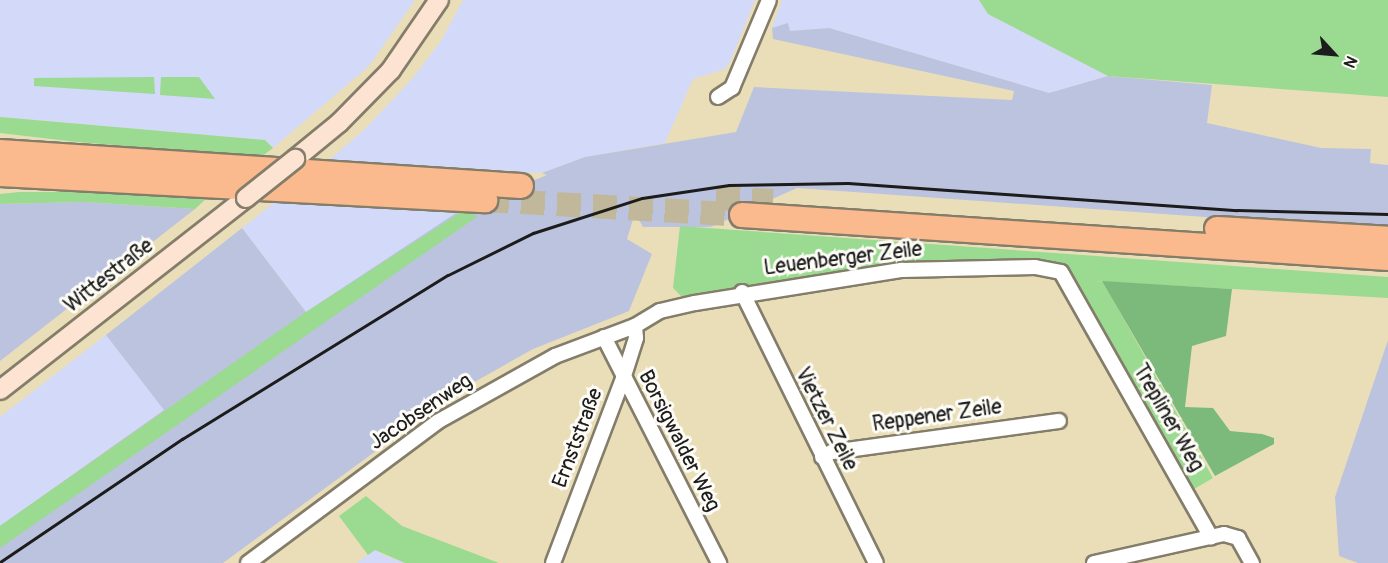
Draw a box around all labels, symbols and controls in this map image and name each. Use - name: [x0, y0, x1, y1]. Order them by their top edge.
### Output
- north arrow: [1304, 24, 1364, 84]
- text: N: [1339, 53, 1362, 71]
- street label: Wittestraße: [60, 233, 158, 319]
- street label: Leuenberger Zeile: [762, 237, 924, 281]
- street label: Trepliner Weg: [1127, 360, 1209, 476]
- street label: Vietzer Zeile: [789, 363, 863, 475]
- street label: Borsigwalder Weg: [633, 366, 725, 516]
- street label: Jacobsenweg: [365, 368, 477, 456]
- street label: Ernststraße: [547, 385, 609, 491]
- street label: Reppener Zeile: [871, 394, 1003, 438]

